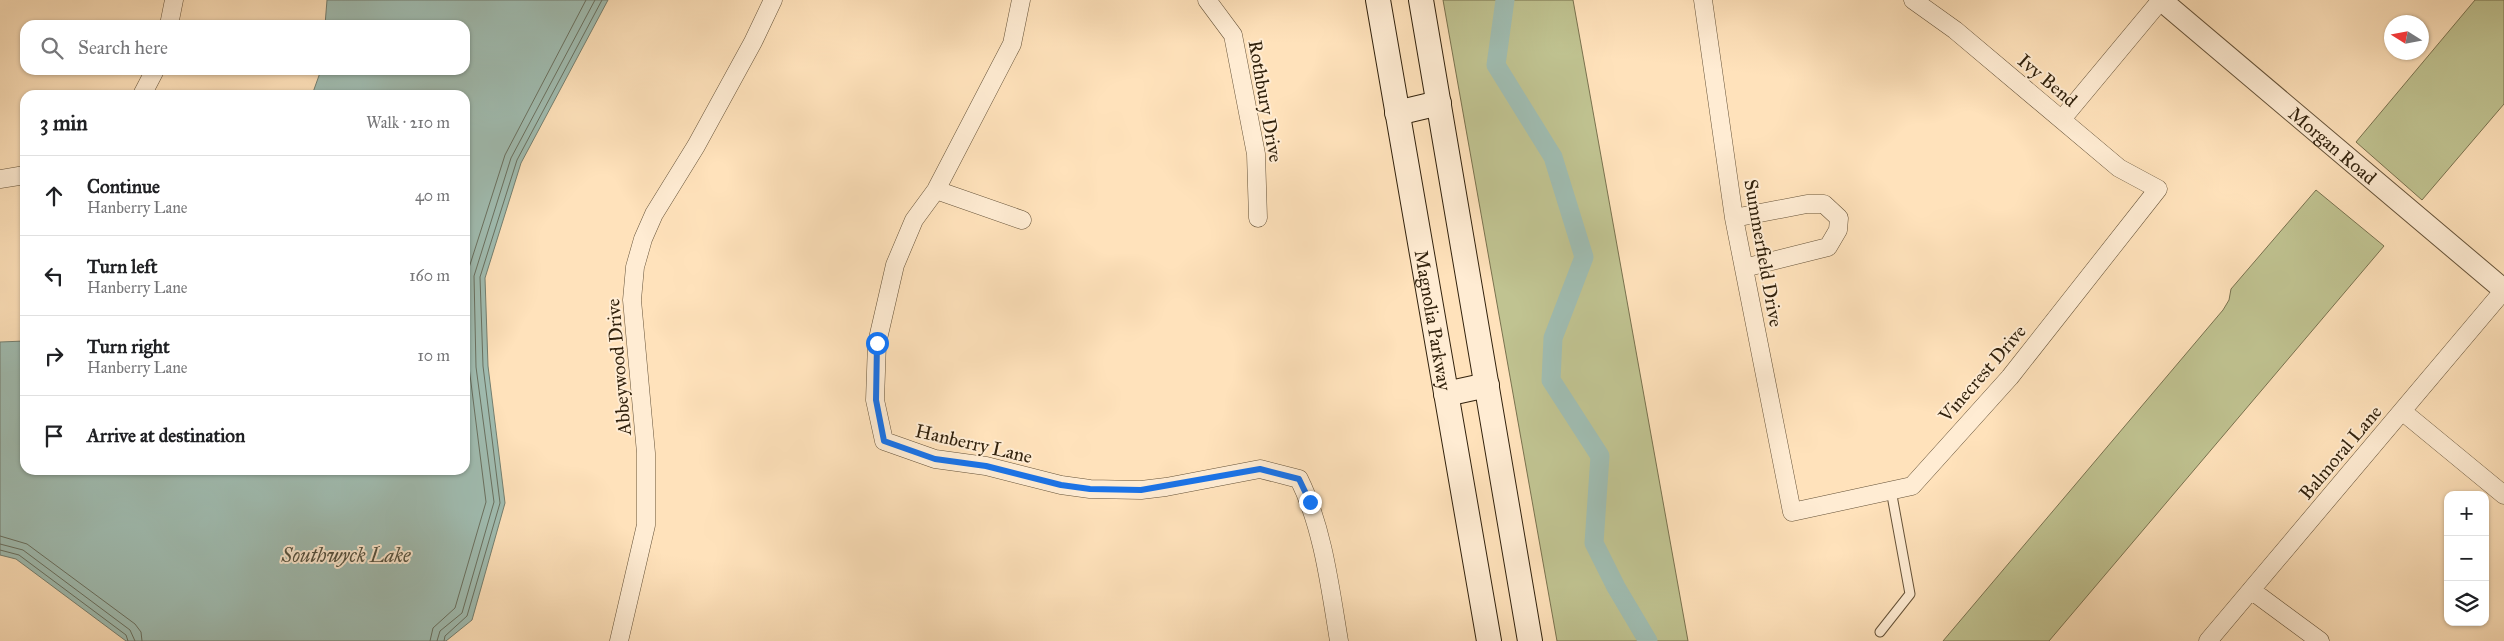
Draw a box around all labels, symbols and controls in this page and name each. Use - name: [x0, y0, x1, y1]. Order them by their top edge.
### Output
- north arrow: [2384, 15, 2429, 60]
- search box: [20, 20, 470, 75]
- icon: search: [38, 34, 66, 62]
- text: Search here: [78, 36, 168, 59]
- street label: Rothbury Drive: [1243, 38, 1288, 164]
- street label: Ivy Bend: [2013, 49, 2082, 112]
- street label: Morgan Road: [2284, 102, 2381, 190]
- text: 3 min: [40, 110, 88, 136]
- text: Walk · 210 m: [366, 113, 450, 132]
- text: Continue: [87, 175, 160, 198]
- street label: Summerfield Drive: [1739, 177, 1788, 329]
- icon: ahead: [40, 182, 68, 210]
- text: 40 m: [415, 186, 450, 205]
- text: Hanberry Lane: [87, 198, 187, 217]
- street label: Magnolia Parkway: [1409, 248, 1457, 394]
- text: Turn left: [87, 255, 157, 278]
- icon: left: [40, 262, 68, 290]
- text: 160 m: [409, 266, 450, 285]
- text: Hanberry Lane: [87, 278, 187, 297]
- street label: Abbeywood Drive: [601, 298, 636, 437]
- street label: Vinecrest Drive: [1933, 320, 2031, 427]
- route start: [866, 332, 889, 355]
- text: Turn right: [87, 335, 170, 358]
- icon: right: [40, 342, 68, 370]
- text: 10 m: [418, 346, 450, 365]
- text: Hanberry Lane: [87, 358, 187, 377]
- street label: Balmoral Lane: [2294, 400, 2386, 504]
- street label: Hanberry Lane: [913, 419, 1035, 468]
- icon: arrive: [40, 422, 68, 450]
- text: Arrive at destination: [87, 424, 245, 447]
- route end: [1299, 491, 1322, 514]
- map controls: [2444, 491, 2489, 626]
- button: +: [2444, 491, 2489, 536]
- button: −: [2444, 536, 2489, 581]
- water label: Southwyck Lake: [280, 543, 411, 567]
- button: layers: [2444, 581, 2489, 626]

